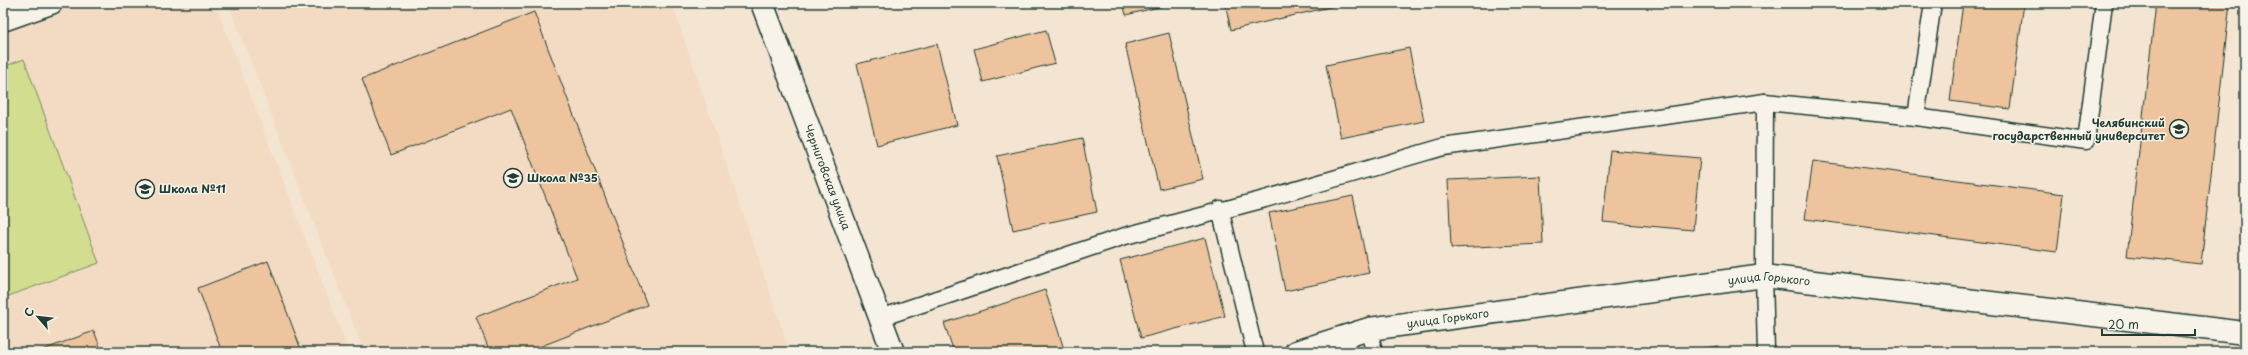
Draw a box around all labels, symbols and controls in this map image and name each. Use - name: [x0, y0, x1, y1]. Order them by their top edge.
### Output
- place label: Челябинский государственный университет: [1992, 114, 2165, 144]
- school or university icon: Челябинский государственный университет: [2168, 118, 2190, 140]
- street label: Черниговская улица: [800, 122, 855, 232]
- school or university icon: Школа №35: [502, 167, 524, 189]
- place label: Школа №35: [527, 169, 598, 186]
- school or university icon: Школа №11: [134, 178, 156, 200]
- place label: Школа №11: [159, 180, 226, 197]
- street label: улица Горького: [1727, 267, 1811, 289]
- north arrow: [18, 297, 58, 337]
- text: С: [19, 304, 38, 320]
- street label: улица Горького: [1405, 304, 1490, 332]
- scale bar: [2102, 311, 2195, 337]
- text: 20 m: [2108, 315, 2139, 333]

